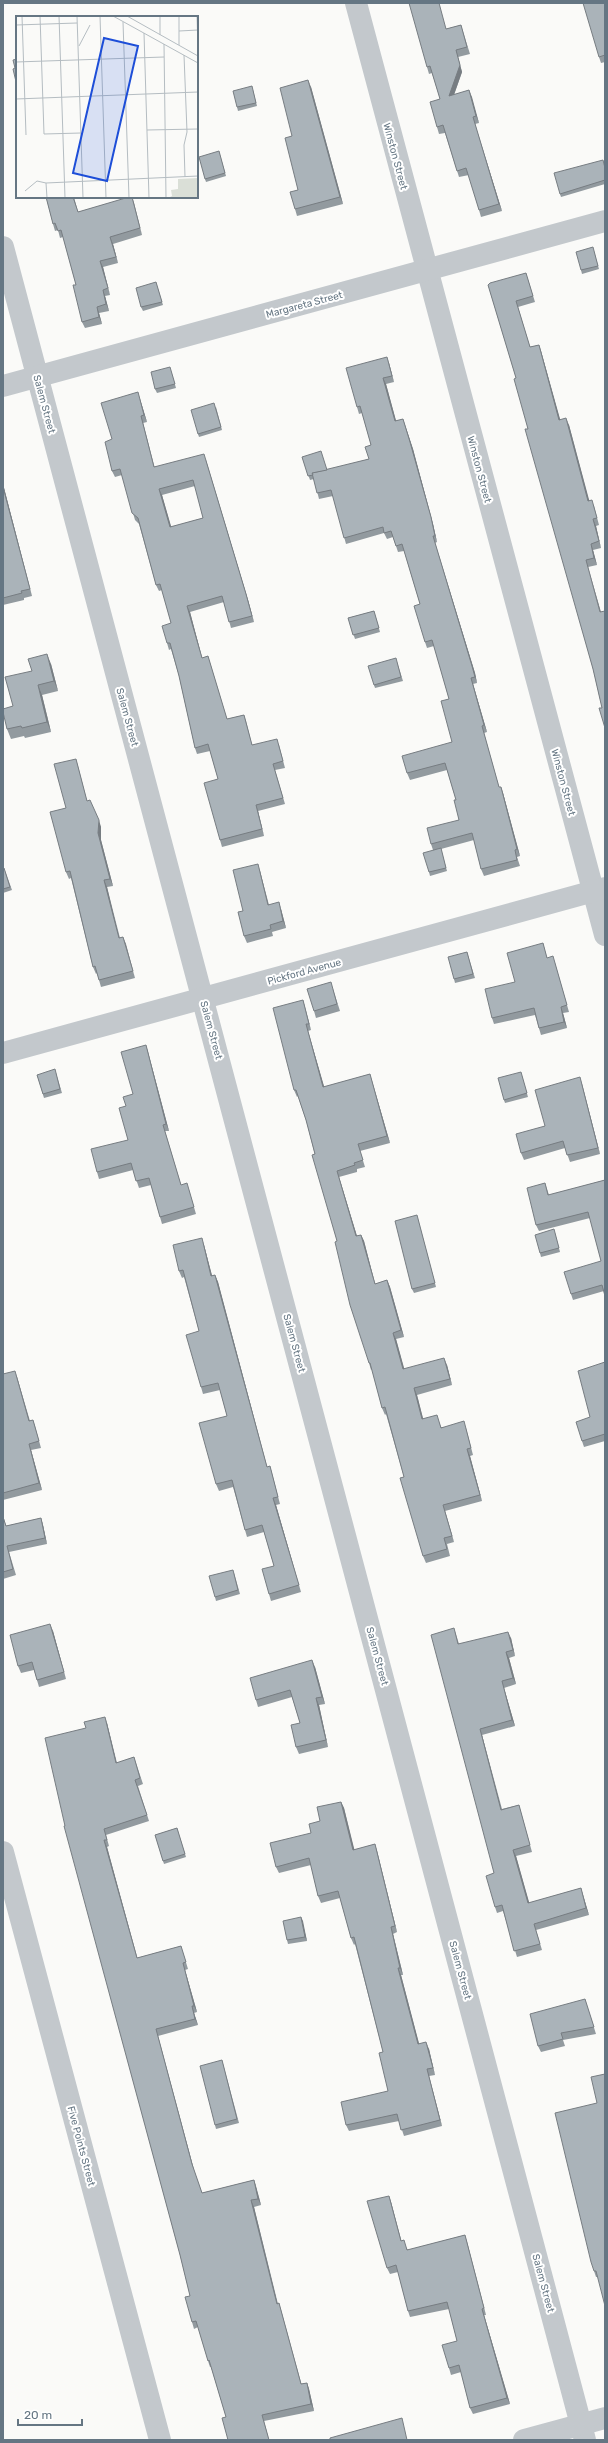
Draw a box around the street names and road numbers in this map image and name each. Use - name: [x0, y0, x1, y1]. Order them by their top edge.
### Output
- street label: Winston Street: [380, 122, 410, 191]
- street label: Margareta Street: [265, 289, 344, 321]
- street label: Salem Street: [30, 374, 58, 435]
- street label: Winston Street: [464, 435, 494, 504]
- street label: Salem Street: [113, 687, 141, 748]
- street label: Winston Street: [548, 748, 578, 817]
- street label: Pickford Avenue: [266, 956, 343, 988]
- street label: Salem Street: [197, 1000, 225, 1061]
- street label: Salem Street: [280, 1313, 308, 1374]
- street label: Salem Street: [363, 1626, 391, 1687]
- street label: Salem Street: [446, 1940, 474, 2001]
- street label: Five Points Street: [65, 2105, 98, 2188]
- street label: Salem Street: [529, 2253, 557, 2314]

